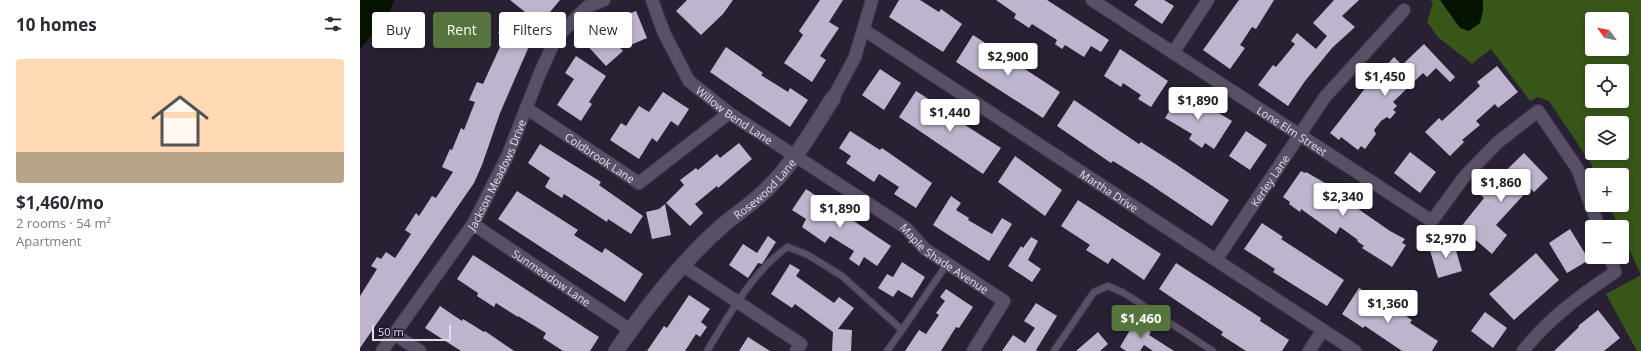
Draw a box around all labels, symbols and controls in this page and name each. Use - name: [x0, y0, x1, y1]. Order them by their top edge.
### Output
- chip: Buy: [372, 12, 425, 48]
- chip: Rent: [433, 12, 491, 48]
- chip: Filters: [499, 12, 566, 48]
- chip: New: [574, 12, 632, 48]
- north arrow: [1585, 12, 1629, 56]
- map controls: [1585, 12, 1629, 264]
- text: 10 homes: [16, 13, 97, 36]
- icon: filters: [322, 13, 344, 35]
- pin: $2,900: [975, 43, 1041, 77]
- text: $2,900: [988, 47, 1028, 65]
- pin: $1,450: [1352, 63, 1418, 97]
- button: locate: [1585, 64, 1629, 108]
- text: $1,450: [1365, 67, 1405, 85]
- street label: Willow Bend Lane: [693, 82, 776, 147]
- icon: home: [144, 85, 216, 157]
- pin: $1,890: [1165, 87, 1231, 121]
- text: $1,890: [1178, 91, 1218, 109]
- pin: $1,440: [917, 99, 983, 133]
- street label: Lone Elm Street: [1254, 102, 1330, 159]
- text: $1,440: [930, 103, 970, 121]
- button: layers: [1585, 116, 1629, 160]
- street label: Jackson Meadows Drive: [463, 117, 529, 234]
- street label: Coldbrook Lane: [562, 129, 638, 186]
- street label: Kerley Lane: [1247, 151, 1292, 209]
- street label: Rosewood Lane: [730, 155, 798, 222]
- street label: Martha Drive: [1077, 166, 1141, 215]
- button: +: [1585, 168, 1629, 212]
- pin: $1,860: [1468, 169, 1534, 203]
- text: $1,860: [1481, 173, 1521, 191]
- pin: $2,340: [1310, 183, 1376, 217]
- text: $2,340: [1323, 187, 1363, 205]
- text: $1,460/mo: [16, 191, 104, 214]
- pin: $1,890: [807, 195, 873, 229]
- text: $1,890: [820, 199, 860, 217]
- text: 2 rooms · 54 m²: [16, 214, 111, 232]
- street label: Maple Shade Avenue: [898, 220, 992, 296]
- button: −: [1585, 220, 1629, 264]
- pin: $2,970: [1413, 225, 1479, 259]
- text: $2,970: [1426, 229, 1466, 247]
- text: Apartment: [16, 232, 81, 250]
- street label: Sunmeadow Lane: [510, 245, 594, 309]
- pin: $1,360: [1355, 290, 1421, 324]
- text: $1,360: [1368, 294, 1408, 312]
- pin: $1,460: [1108, 305, 1174, 339]
- text: $1,460: [1121, 309, 1161, 327]
- scale bar: [372, 323, 451, 342]
- text: 50 m: [378, 324, 404, 339]

